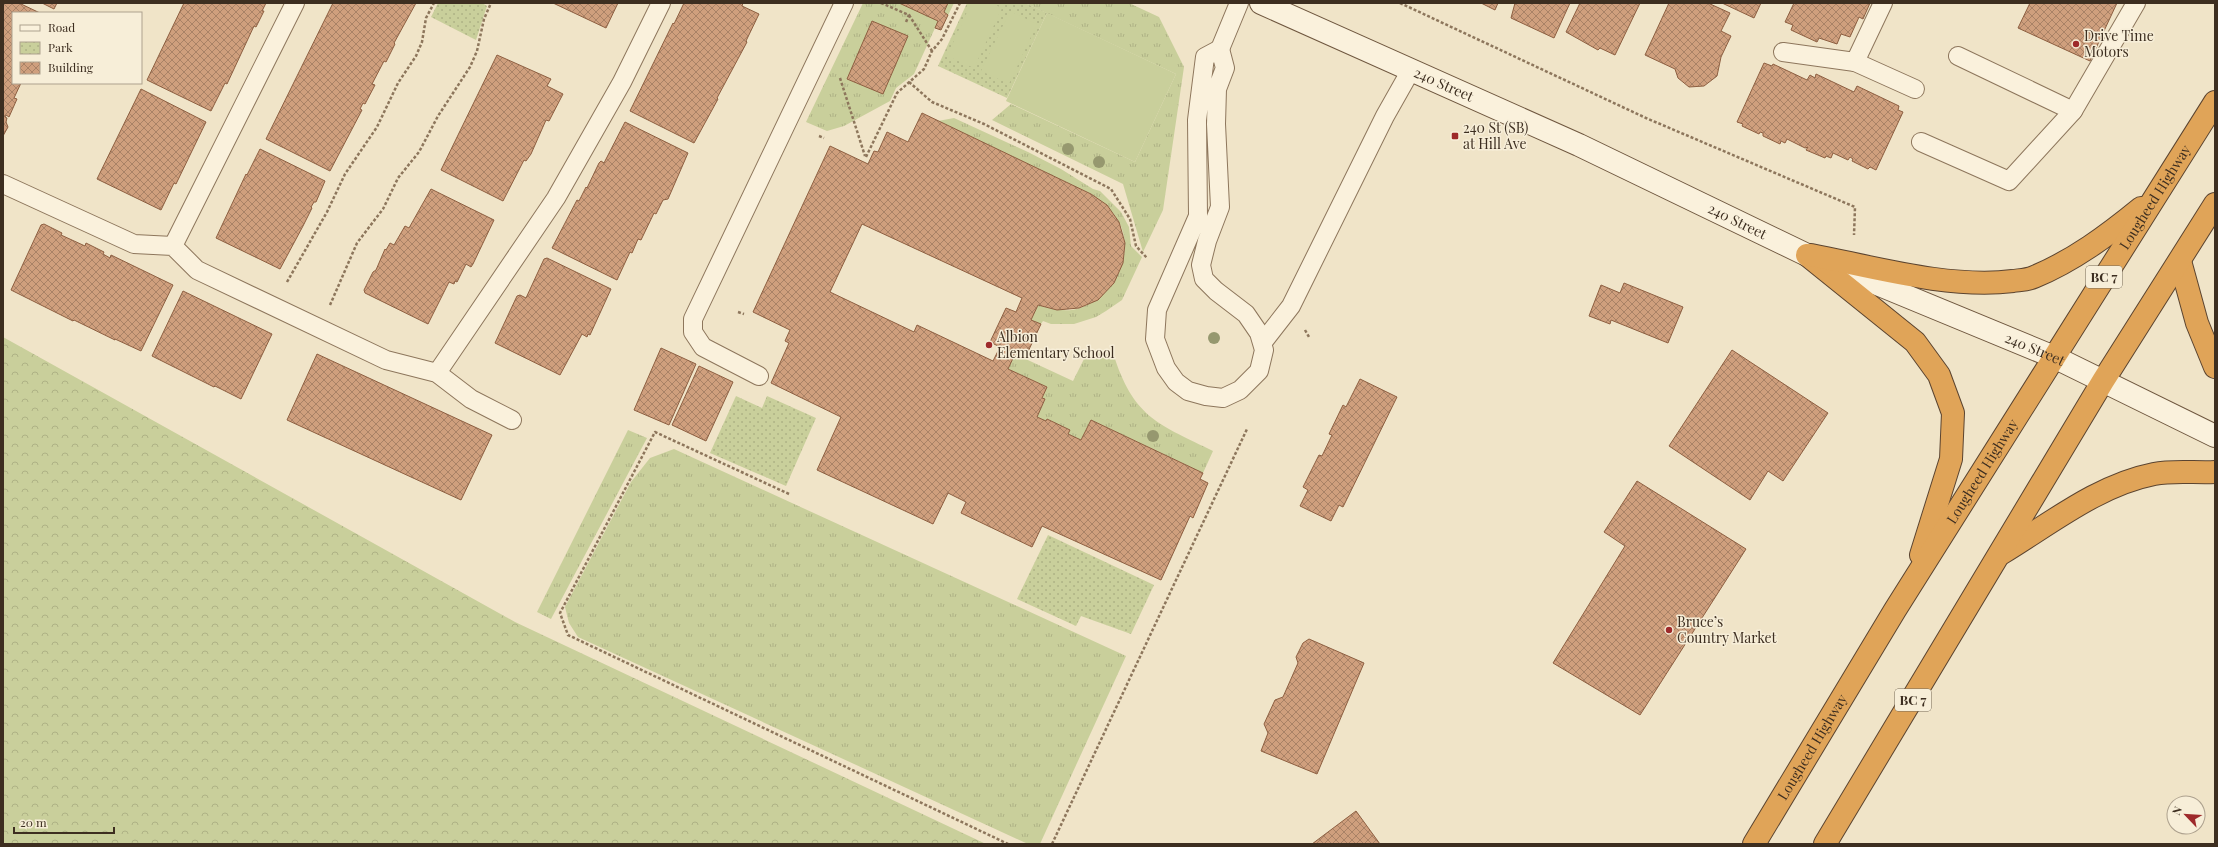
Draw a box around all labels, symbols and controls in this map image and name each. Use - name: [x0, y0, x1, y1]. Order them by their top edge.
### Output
- legend: [12, 12, 142, 84]
- text: Road: [48, 19, 75, 35]
- place label: Drive Time Motors: [2084, 26, 2154, 61]
- text: Park: [48, 39, 73, 55]
- marker: Drive Time Motors: [2071, 39, 2081, 49]
- text: Building: [48, 59, 94, 75]
- street label: 240 Street: [1411, 63, 1477, 106]
- place label: 240 St (SB) at Hill Ave: [1463, 118, 1528, 153]
- marker: 240 St (SB) at Hill Ave: [1450, 131, 1460, 141]
- street label: Lougheed Highway: [2114, 141, 2195, 253]
- street label: 240 Street: [1705, 199, 1771, 244]
- road number: BC 7: [2086, 266, 2122, 288]
- place label: Albion Elementary School: [996, 327, 1115, 362]
- street label: 240 Street: [2002, 328, 2069, 370]
- marker: Albion Elementary School: [984, 340, 994, 350]
- street label: Lougheed Highway: [1942, 415, 2022, 527]
- place label: Bruce’s Country Market: [1677, 612, 1778, 647]
- marker: Bruce’s Country Market: [1664, 625, 1674, 635]
- road number: BC 7: [1895, 689, 1931, 711]
- street label: Lougheed Highway: [1773, 690, 1851, 803]
- north arrow: [2166, 795, 2206, 835]
- text: N: [2168, 804, 2185, 817]
- scale bar: [14, 809, 114, 835]
- text: 20 m: [20, 814, 47, 830]

